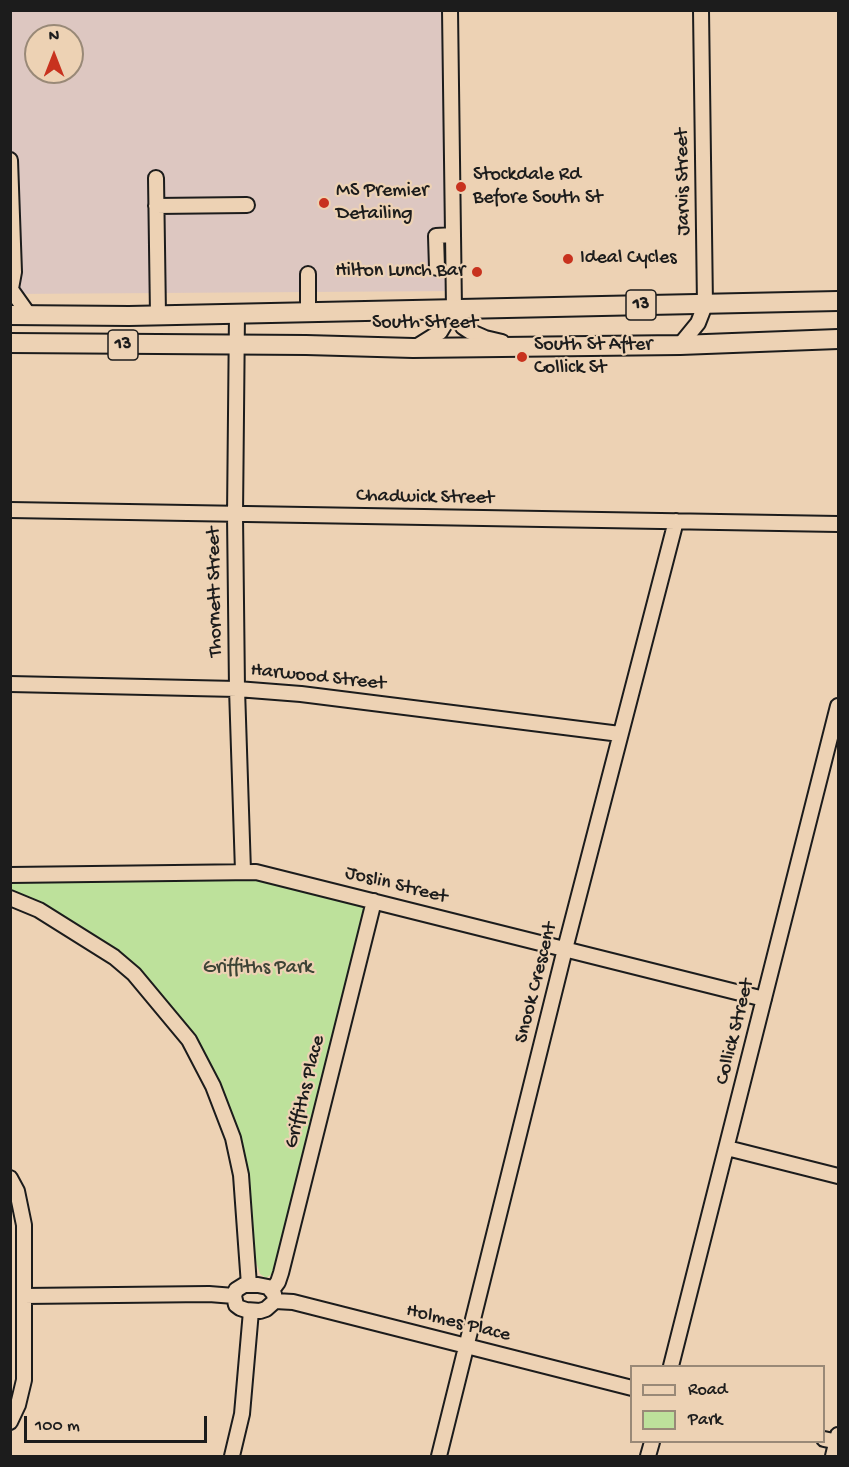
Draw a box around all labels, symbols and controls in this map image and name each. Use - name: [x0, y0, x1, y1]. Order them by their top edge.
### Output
- north arrow: [24, 24, 84, 84]
- text: N: [49, 28, 59, 47]
- street label: Jarvis Street: [671, 128, 697, 236]
- place label: Stockdale Rd Before South St: [473, 164, 602, 211]
- place label: MS Premier Detailing: [336, 180, 428, 227]
- marker: Stockdale Rd Before South St: [454, 180, 468, 194]
- marker: MS Premier Detailing: [317, 196, 331, 210]
- place label: Ideal Cycles: [580, 247, 677, 271]
- marker: Ideal Cycles: [561, 252, 575, 266]
- place label: Hilton Lunch Bar: [335, 260, 465, 284]
- marker: Hilton Lunch Bar: [470, 265, 484, 279]
- road number: 13: [626, 290, 656, 320]
- street label: South Street: [372, 312, 478, 336]
- road number: 13: [108, 330, 138, 360]
- place label: South St After Collick St: [534, 334, 652, 381]
- marker: South St After Collick St: [515, 350, 529, 364]
- street label: Chadwick Street: [356, 485, 494, 511]
- street label: Thornett Street: [203, 527, 229, 657]
- street label: Harwood Street: [249, 659, 387, 697]
- street label: Joslin Street: [342, 862, 450, 910]
- street label: Snook Crescent: [510, 920, 564, 1046]
- park label: Griffiths Park: [203, 957, 313, 981]
- street label: Collick Street: [711, 977, 761, 1087]
- street label: Griffiths Place: [280, 1033, 332, 1151]
- street label: Holmes Place: [403, 1299, 513, 1349]
- legend: [630, 1365, 825, 1443]
- text: Road: [688, 1380, 727, 1401]
- scale bar: [27, 1404, 210, 1442]
- text: Park: [688, 1410, 722, 1431]
- text: 100 m: [35, 1416, 80, 1437]

